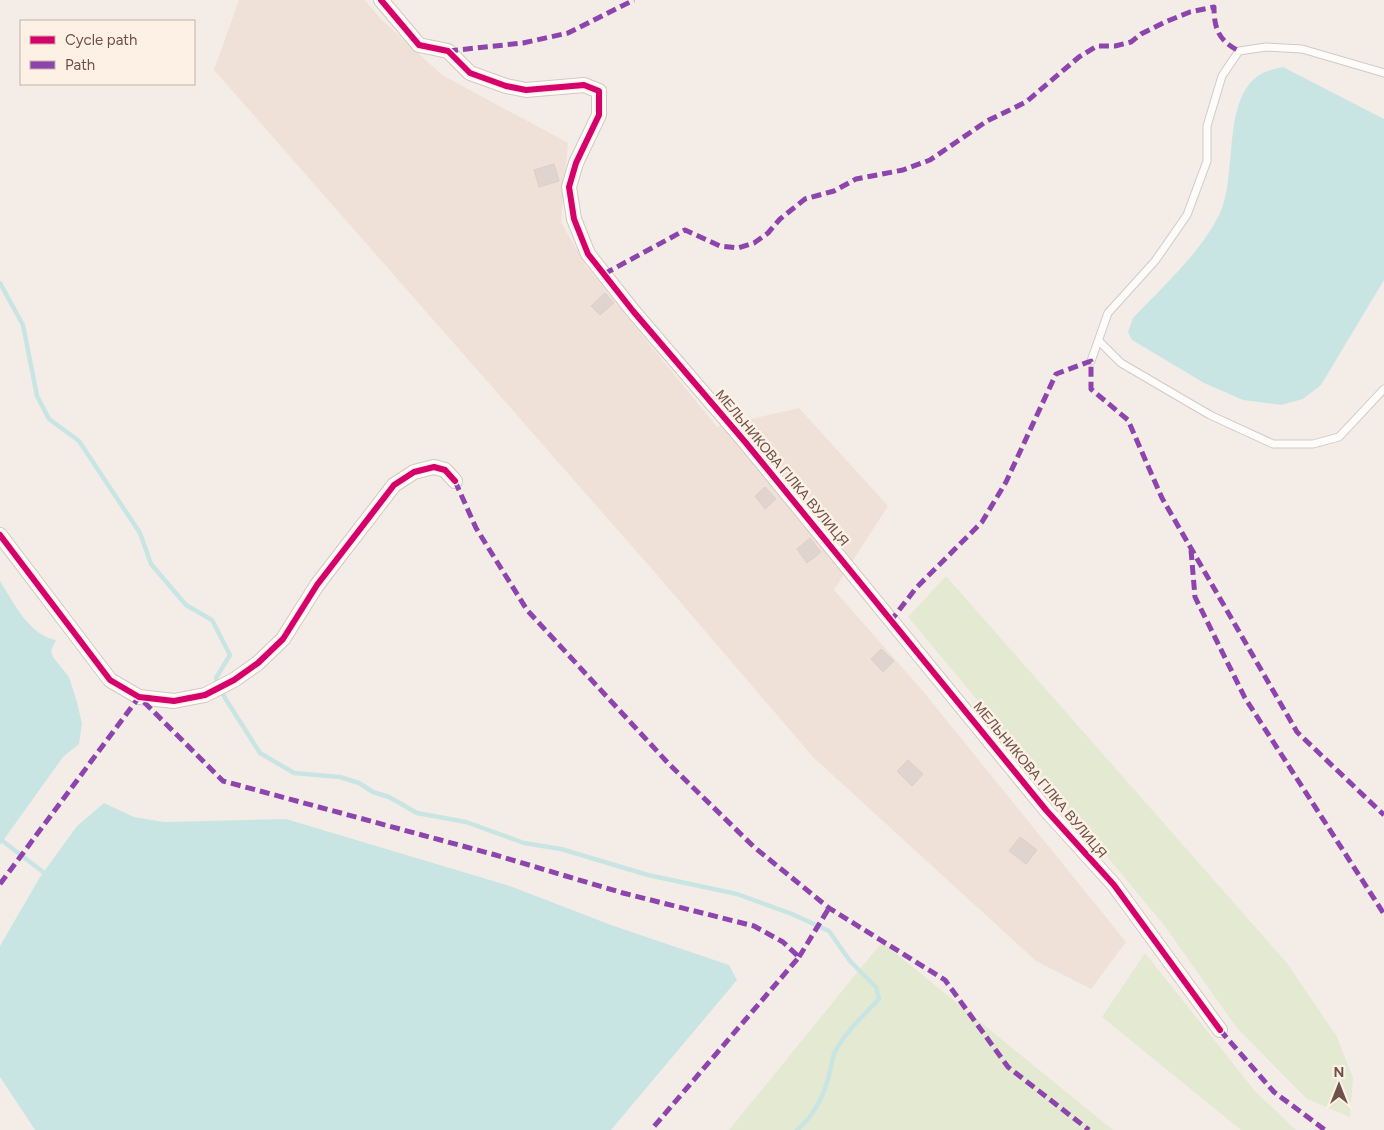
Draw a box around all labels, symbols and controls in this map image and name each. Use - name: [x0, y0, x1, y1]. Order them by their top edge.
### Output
- legend: [20, 20, 195, 85]
- text: Cycle path: [65, 31, 137, 49]
- text: Path: [65, 56, 95, 74]
- street label: МЕЛЬНИКОВА ГІЛКА ВУЛИЦЯ: [712, 386, 852, 550]
- street label: МЕЛЬНИКОВА ГІЛКА ВУЛИЦЯ: [970, 698, 1110, 862]
- north arrow: [1314, 1060, 1364, 1110]
- text: N: [1334, 1064, 1344, 1081]

